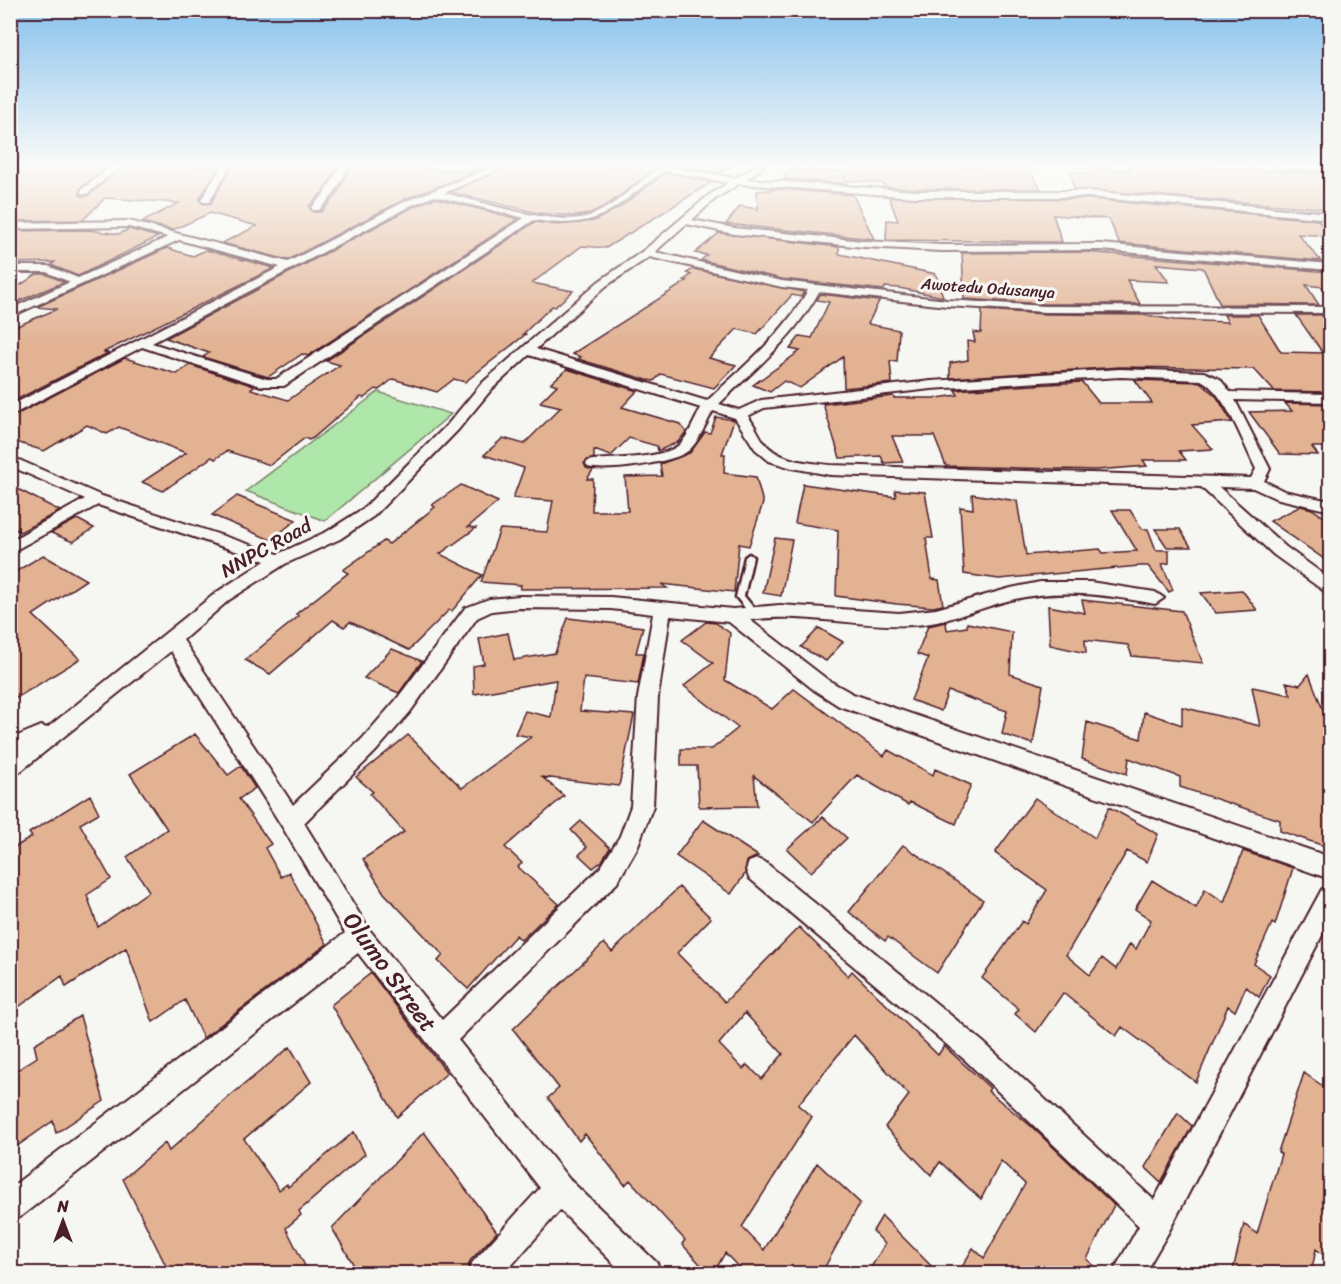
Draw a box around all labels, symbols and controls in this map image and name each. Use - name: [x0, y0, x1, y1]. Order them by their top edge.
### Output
- street label: Awotedu Odusanya: [919, 269, 1056, 307]
- street label: NNPC Road: [214, 508, 319, 588]
- street label: Olumo Street: [332, 903, 448, 1041]
- north arrow: [33, 1191, 93, 1251]
- text: N: [56, 1192, 69, 1221]

